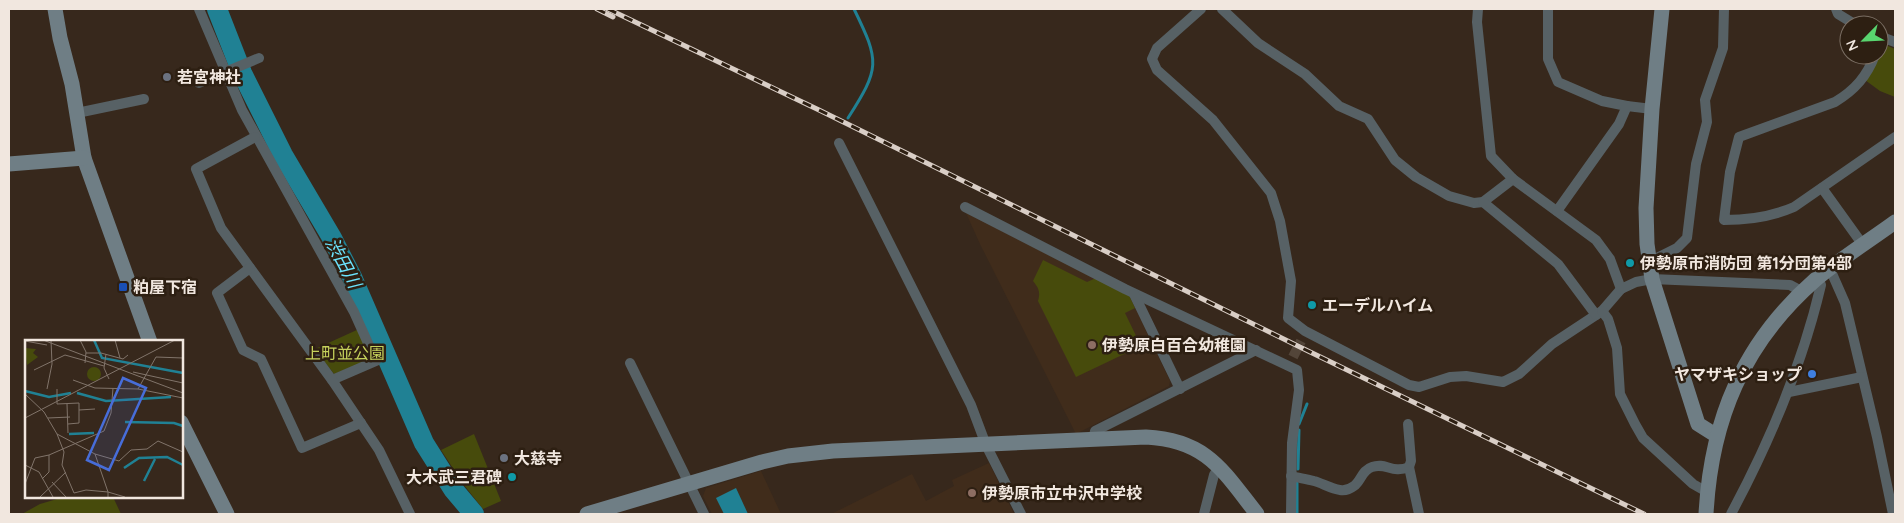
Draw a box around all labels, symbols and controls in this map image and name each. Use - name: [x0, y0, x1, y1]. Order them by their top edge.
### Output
- north arrow: [1839, 15, 1889, 65]
- text: N: [1842, 37, 1862, 54]
- place label: 若宮神社: [177, 67, 241, 87]
- marker: 若宮神社: [161, 71, 173, 83]
- water label: 渋田川: [321, 234, 367, 294]
- place label: 伊勢原市消防団 第1分団第4部: [1639, 253, 1852, 273]
- marker: 伊勢原市消防団 第1分団第4部: [1624, 257, 1636, 269]
- place label: 粕屋下宿: [133, 277, 197, 297]
- marker: 粕屋下宿: [117, 281, 129, 293]
- place label: エーデルハイム: [1322, 295, 1433, 315]
- marker: エーデルハイム: [1306, 299, 1318, 311]
- place label: 伊勢原白百合幼稚園: [1101, 335, 1246, 355]
- marker: 伊勢原白百合幼稚園: [1086, 339, 1098, 351]
- inset map: [25, 340, 182, 498]
- park label: 上町並公園: [305, 343, 385, 363]
- place label: ヤマザキショップ: [1674, 364, 1802, 384]
- marker: ヤマザキショップ: [1806, 368, 1818, 380]
- place label: 大慈寺: [514, 448, 562, 468]
- marker: 大慈寺: [498, 452, 510, 464]
- place label: 大木武三君碑: [406, 467, 502, 487]
- marker: 大木武三君碑: [506, 471, 518, 483]
- place label: 伊勢原市立中沢中学校: [981, 483, 1142, 503]
- marker: 伊勢原市立中沢中学校: [966, 487, 978, 499]

